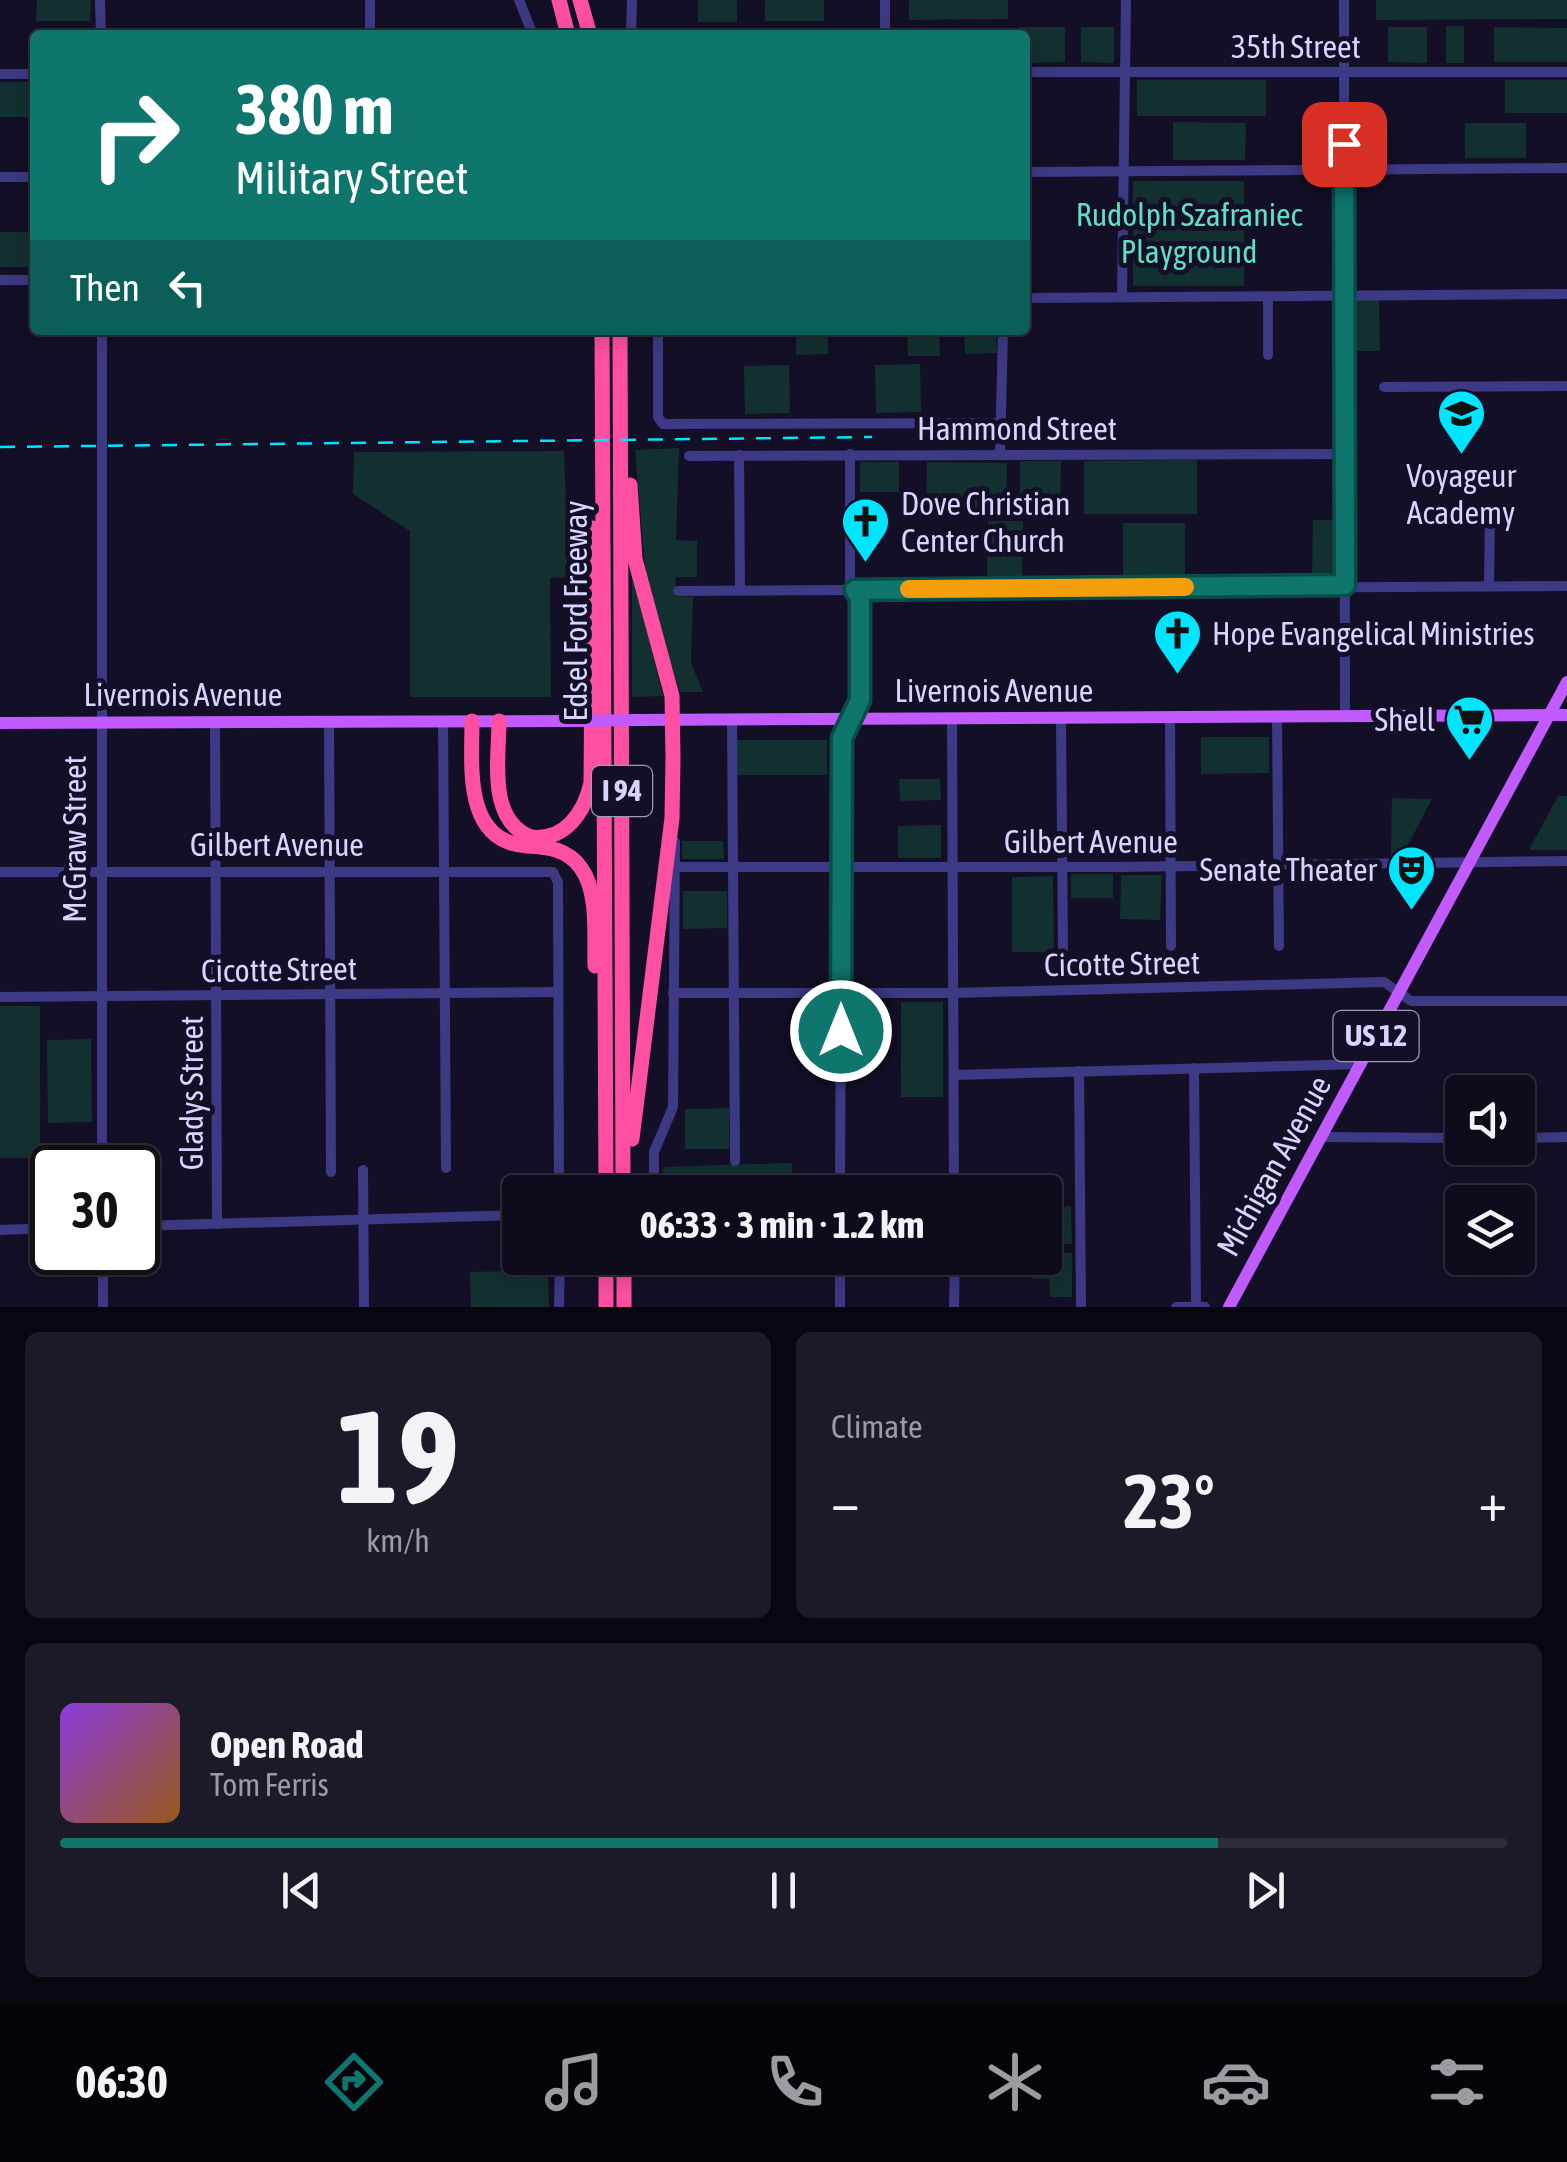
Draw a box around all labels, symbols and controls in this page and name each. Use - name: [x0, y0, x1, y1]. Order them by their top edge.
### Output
- street label: 35th Street: [1231, 28, 1361, 65]
- text: 380 m: [235, 69, 394, 149]
- icon: right: [70, 70, 200, 200]
- pin: [1302, 102, 1387, 187]
- icon: arrive: [1317, 117, 1372, 172]
- text: Military Street: [235, 152, 468, 204]
- park label: Rudolph Szafraniec Playground: [1076, 196, 1302, 270]
- icon: left: [160, 260, 215, 315]
- text: Then: [70, 266, 140, 309]
- school or university icon: Voyageur Academy: [1435, 388, 1487, 456]
- street label: Hammond Street: [917, 410, 1117, 447]
- place label: Voyageur Academy: [1406, 457, 1516, 531]
- place label: Dove Christian Center Church: [901, 485, 1070, 559]
- church icon: Dove Christian Center Church: [840, 496, 892, 564]
- street label: Edsel Ford Freeway: [557, 501, 594, 721]
- church icon: Hope Evangelical Ministries: [1151, 608, 1203, 676]
- place label: Hope Evangelical Ministries: [1212, 615, 1535, 652]
- street label: Livernois Avenue: [895, 672, 1093, 709]
- street label: Livernois Avenue: [84, 676, 282, 713]
- supermarket icon: Shell: [1444, 694, 1496, 762]
- place label: Shell: [1375, 701, 1436, 738]
- street label: McGraw Street: [56, 755, 93, 923]
- road number: I 94: [592, 766, 652, 816]
- street label: Gilbert Avenue: [1004, 823, 1178, 860]
- street label: Gilbert Avenue: [190, 826, 364, 863]
- theatre icon: Senate Theater: [1386, 844, 1438, 912]
- place label: Senate Theater: [1200, 851, 1378, 888]
- street label: Cicotte Street: [1044, 944, 1200, 983]
- street label: Cicotte Street: [201, 950, 357, 989]
- position arrow: [789, 979, 893, 1083]
- road number: US 12: [1334, 1011, 1418, 1061]
- street label: Gladys Street: [173, 1016, 210, 1170]
- street label: Michigan Avenue: [1209, 1069, 1338, 1262]
- map controls: [1445, 1075, 1535, 1275]
- button: sound: [1445, 1075, 1535, 1165]
- speed limit sign: 30: [30, 1145, 160, 1275]
- button: layers: [1445, 1185, 1535, 1275]
- text: 06:33 · 3 min · 1.2 km: [640, 1203, 924, 1246]
- text: 19: [337, 1382, 459, 1531]
- text: Climate: [831, 1408, 923, 1445]
- text: 23°: [1123, 1458, 1215, 1544]
- text: −: [831, 1470, 860, 1533]
- text: +: [1478, 1470, 1507, 1533]
- text: km/h: [366, 1522, 430, 1559]
- text: Open Road: [210, 1723, 364, 1766]
- text: Tom Ferris: [210, 1766, 329, 1803]
- icon: previous: [274, 1863, 329, 1918]
- icon: pause: [756, 1863, 811, 1918]
- icon: next: [1238, 1863, 1293, 1918]
- icon: directions: [319, 2047, 389, 2117]
- icon: music: [539, 2047, 609, 2117]
- icon: phone: [760, 2047, 830, 2117]
- icon: climate: [980, 2047, 1050, 2117]
- icon: car: [1201, 2047, 1271, 2117]
- icon: filters: [1422, 2047, 1492, 2117]
- text: 06:30: [75, 2056, 168, 2108]

